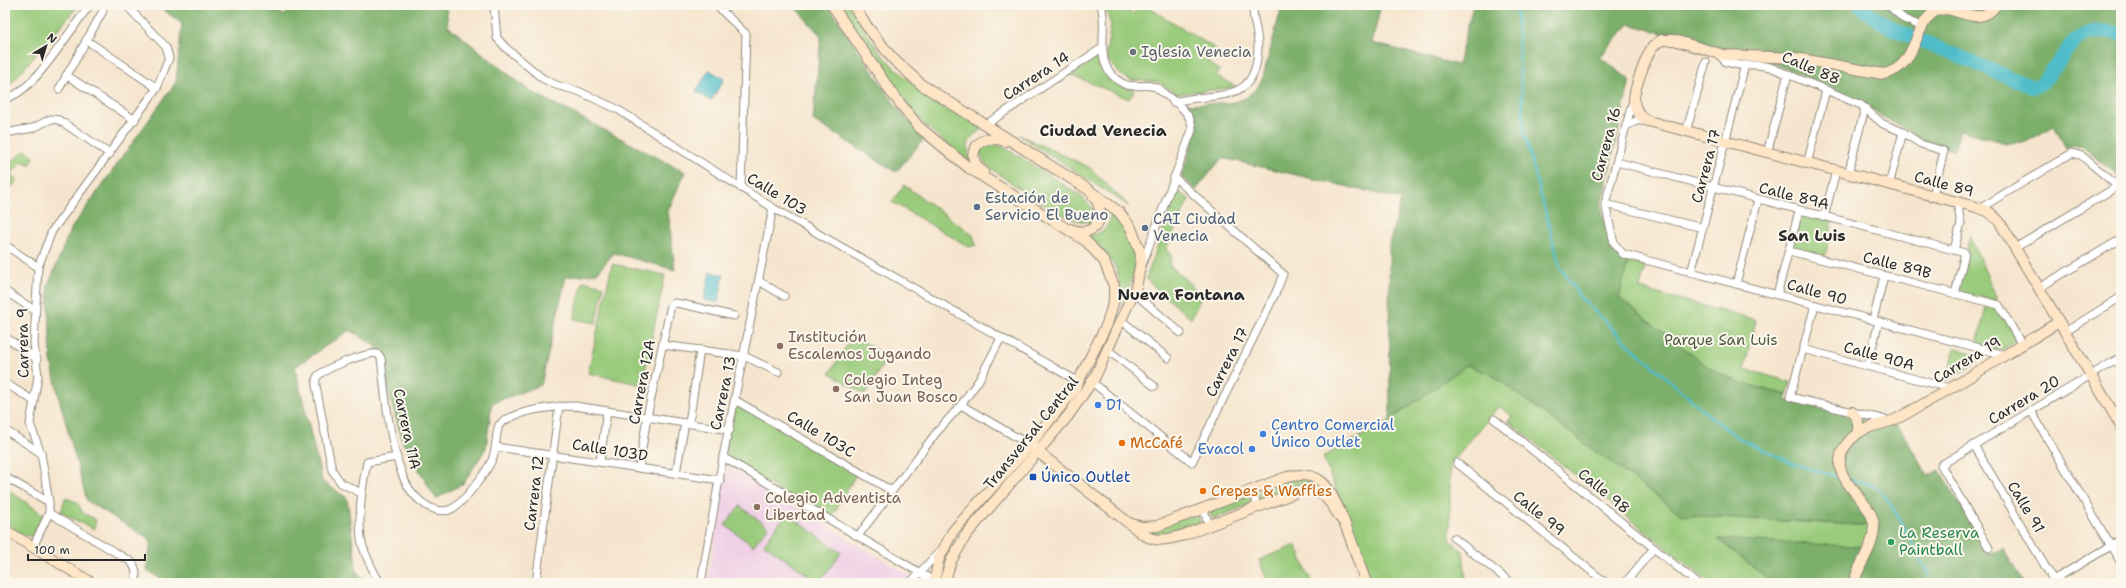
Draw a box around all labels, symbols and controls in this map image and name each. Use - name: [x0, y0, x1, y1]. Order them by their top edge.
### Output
- north arrow: [26, 26, 66, 66]
- text: N: [44, 30, 60, 47]
- place label: Iglesia Venecia: [1141, 42, 1252, 62]
- street label: Carrera 14: [999, 47, 1073, 105]
- marker: Iglesia Venecia: [1128, 47, 1138, 57]
- street label: Calle 88: [1779, 47, 1843, 89]
- street label: Carrera 16: [1587, 105, 1625, 183]
- district label: Ciudad Venecia: [1039, 120, 1167, 141]
- street label: Carrera 17: [1687, 127, 1725, 205]
- street label: Calle 89: [1912, 166, 1976, 202]
- street label: Calle 103: [743, 168, 811, 220]
- street label: Calle 89A: [1757, 178, 1831, 214]
- place label: Estación de Servicio El Bueno: [985, 188, 1108, 225]
- marker: Estación de Servicio El Bueno: [972, 202, 982, 212]
- place label: CAI Ciudad Venecia: [1153, 209, 1236, 246]
- marker: CAI Ciudad Venecia: [1140, 223, 1150, 233]
- district label: San Luis: [1778, 225, 1846, 246]
- street label: Calle 89B: [1861, 247, 1933, 283]
- street label: Calle 90: [1785, 274, 1849, 310]
- district label: Nueva Fontana: [1117, 284, 1245, 305]
- street label: Carrera 9: [12, 308, 34, 378]
- street label: Carrera 17: [1201, 324, 1253, 400]
- place label: Institución Escalemos Jugando: [788, 327, 931, 364]
- park label: Parque San Luis: [1664, 330, 1778, 350]
- street label: Carrera 19: [1929, 332, 2005, 388]
- street label: Calle 90A: [1841, 337, 1917, 375]
- street label: Carrera 12A: [624, 338, 660, 426]
- marker: Institución Escalemos Jugando: [775, 341, 785, 351]
- street label: Carrera 13: [705, 354, 741, 432]
- place label: Colegio Integ San Juan Bosco: [844, 370, 958, 407]
- street label: Carrera 20: [1984, 371, 2064, 429]
- street label: Transversal Central: [979, 372, 1083, 494]
- marker: Colegio Integ San Juan Bosco: [831, 384, 841, 394]
- street label: Carrera 11A: [389, 387, 425, 471]
- place label: D1: [1106, 395, 1122, 415]
- marker: D1: [1093, 400, 1103, 410]
- street label: Calle 103C: [783, 406, 859, 462]
- place label: Centro Comercial Único Outlet: [1271, 415, 1395, 452]
- marker: Centro Comercial Único Outlet: [1258, 429, 1268, 439]
- place label: McCafé: [1130, 433, 1183, 453]
- street label: Calle 103D: [571, 434, 649, 466]
- marker: McCafé: [1117, 438, 1127, 448]
- place label: Evacol: [1198, 439, 1244, 459]
- marker: Evacol: [1247, 444, 1257, 454]
- street label: Carrera 12: [519, 454, 549, 532]
- street label: Calle 98: [1574, 464, 1634, 518]
- place label: Único Outlet: [1041, 466, 1130, 487]
- marker: Único Outlet: [1028, 472, 1038, 482]
- street label: Calle 91: [2003, 477, 2049, 537]
- place label: Crepes & Waffles: [1211, 481, 1332, 501]
- marker: Crepes & Waffles: [1198, 486, 1208, 496]
- street label: Calle 99: [1509, 486, 1569, 540]
- place label: Colegio Adventista Libertad: [765, 488, 902, 525]
- marker: Colegio Adventista Libertad: [752, 502, 762, 512]
- place label: La Reserva Paintball: [1899, 523, 1980, 560]
- scale bar: [28, 536, 145, 562]
- marker: La Reserva Paintball: [1886, 537, 1896, 547]
- text: 100 m: [34, 542, 70, 558]

